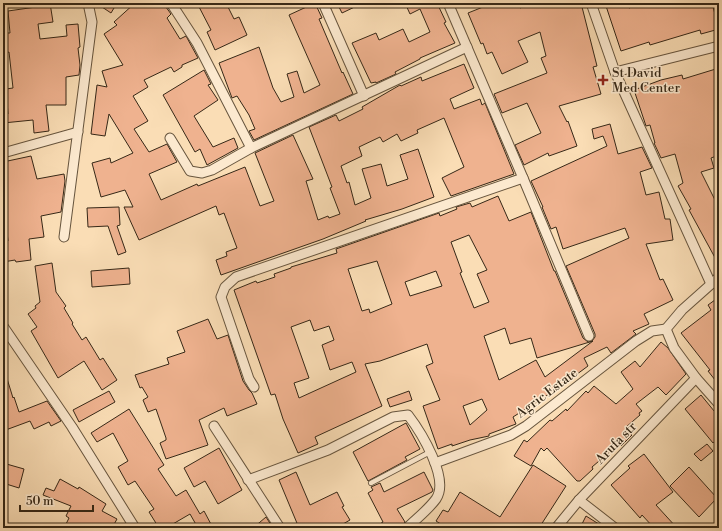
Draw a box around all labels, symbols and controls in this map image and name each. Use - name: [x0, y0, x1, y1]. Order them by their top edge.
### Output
- place label: St David Med Center: [612, 65, 680, 96]
- marker: St David Med Center: [597, 74, 609, 86]
- street label: Agric Estate: [512, 364, 581, 422]
- street label: Arufa str: [591, 418, 640, 468]
- scale bar: [20, 487, 93, 513]
- text: 50 m: [26, 494, 54, 509]

